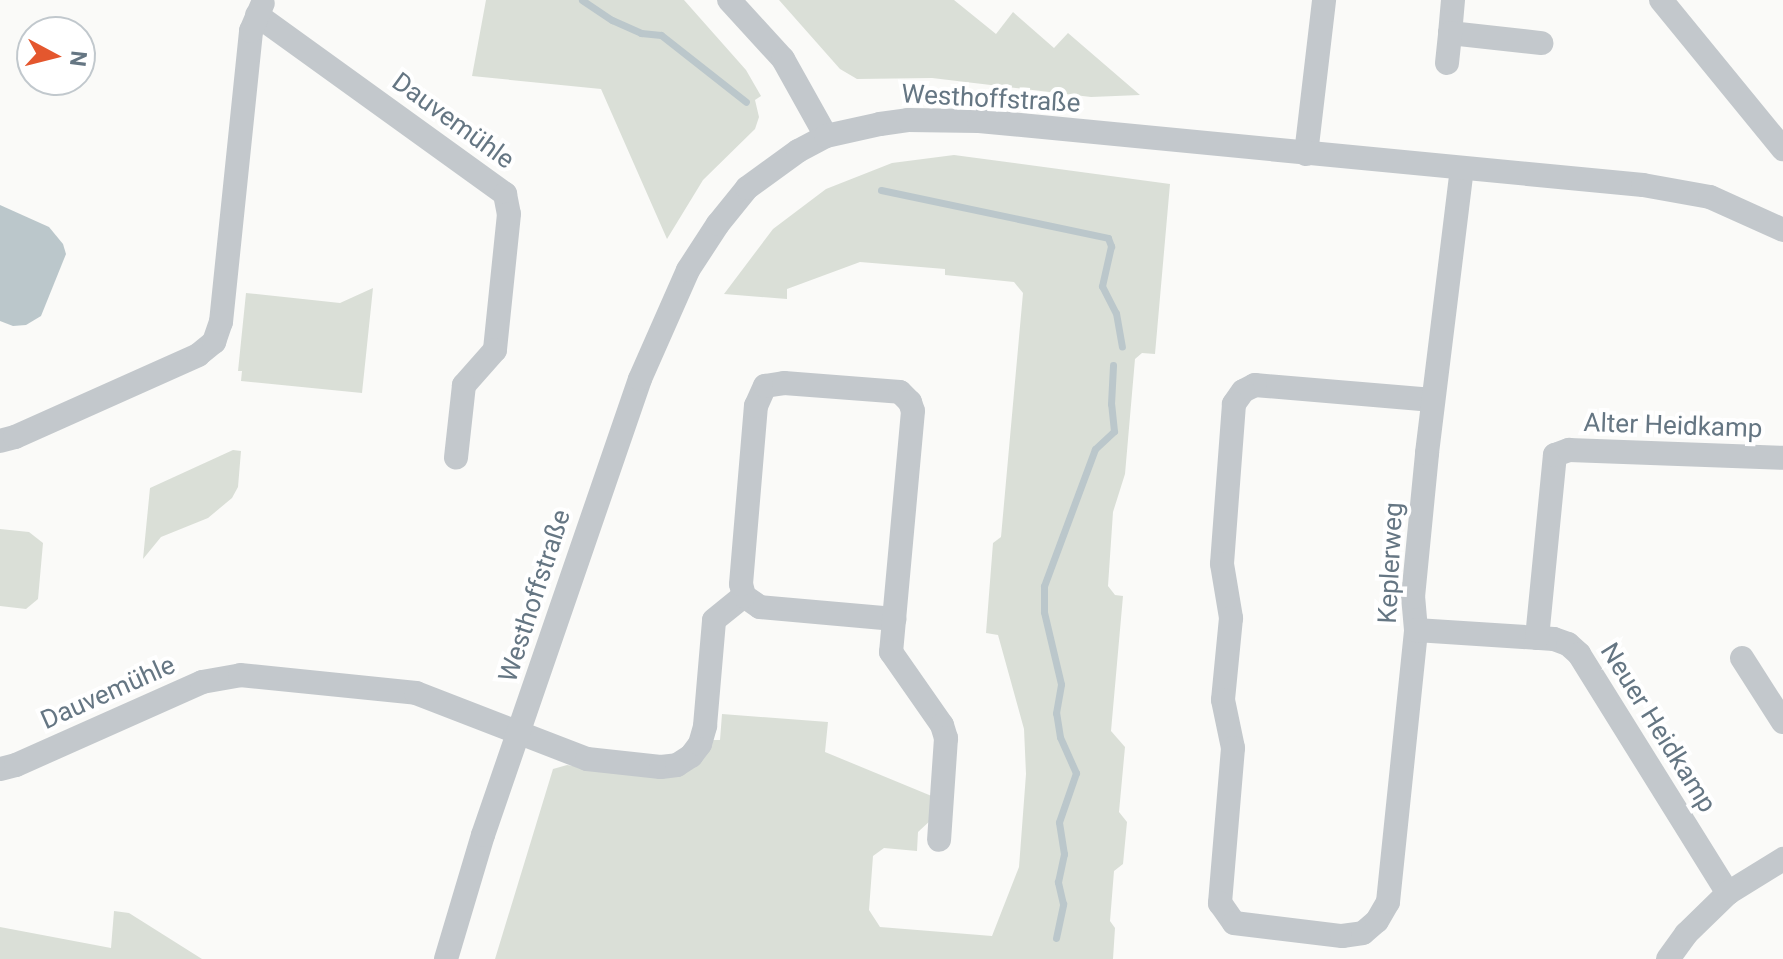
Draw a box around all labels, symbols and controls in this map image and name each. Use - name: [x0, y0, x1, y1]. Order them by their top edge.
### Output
- north arrow: [16, 16, 96, 96]
- text: N: [65, 50, 92, 68]
- street label: Dauvemühle: [386, 66, 520, 176]
- street label: Westhoffstraße: [901, 79, 1081, 119]
- street label: Alter Heidkamp: [1583, 407, 1763, 445]
- street label: Keplerweg: [1372, 502, 1410, 624]
- street label: Westhoffstraße: [492, 506, 578, 686]
- street label: Neuer Heidkamp: [1593, 638, 1723, 818]
- street label: Dauvemühle: [36, 650, 180, 736]

